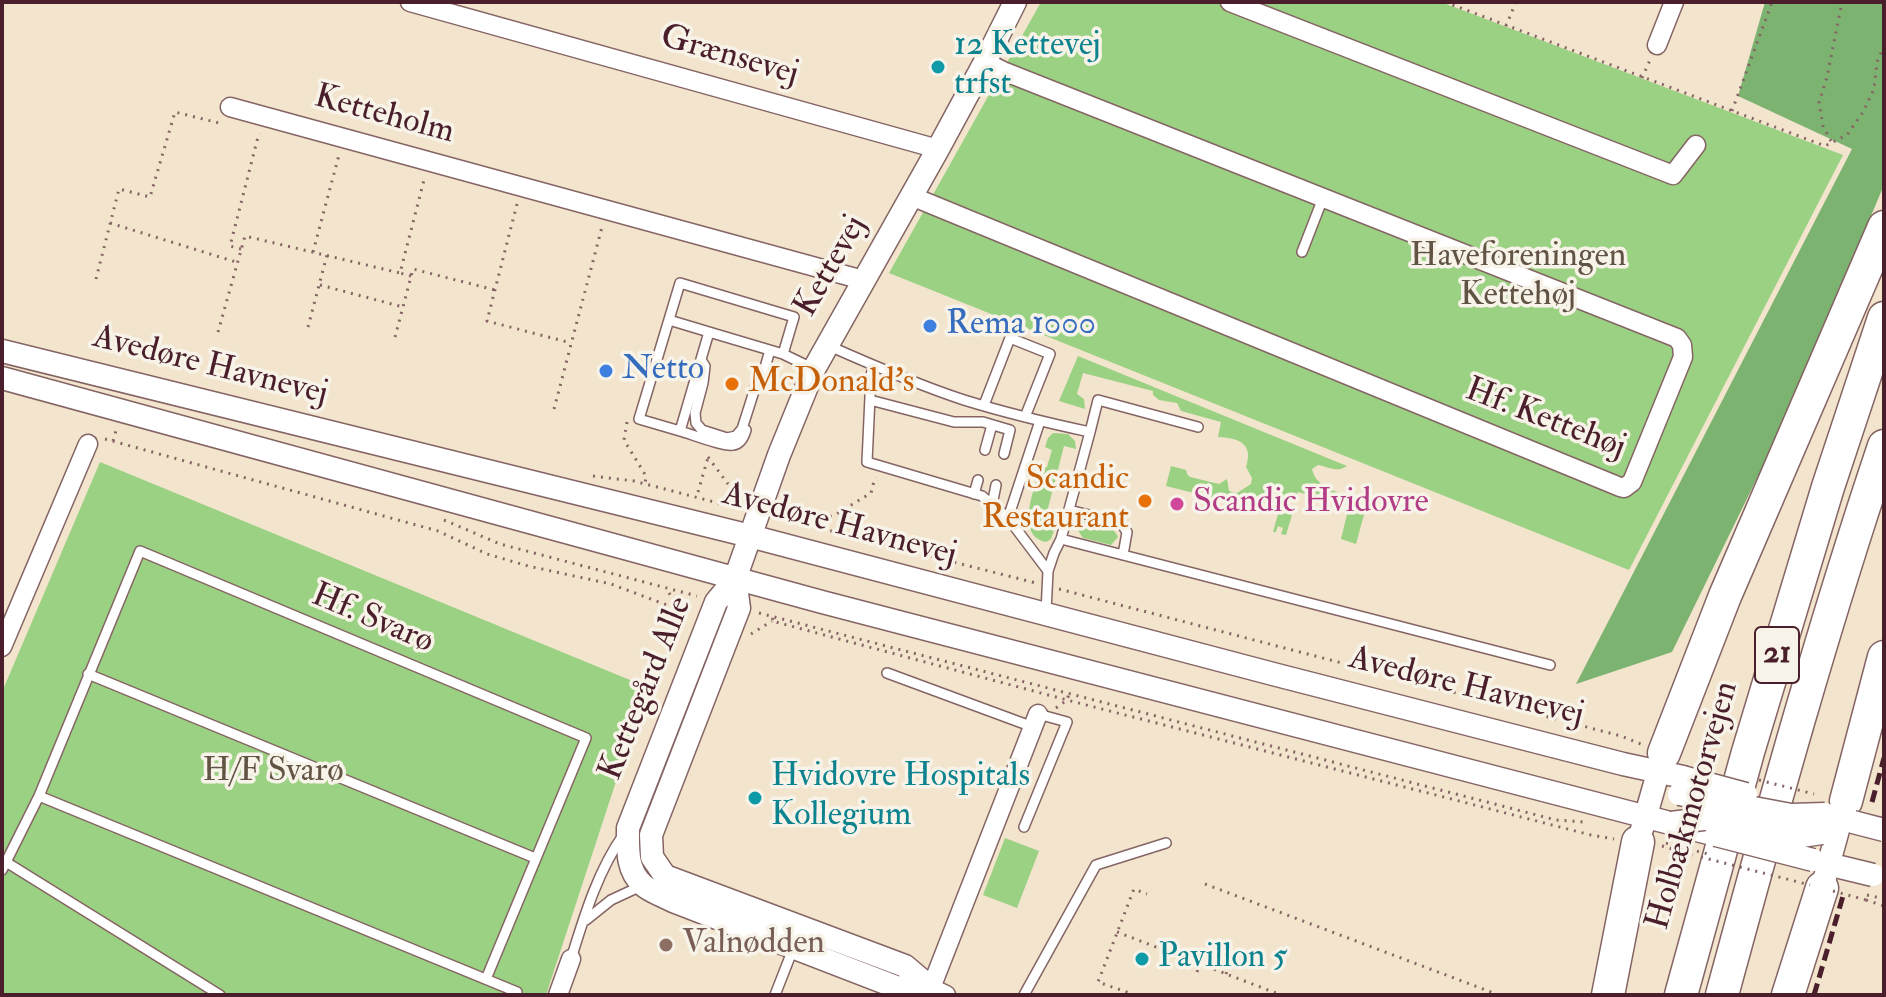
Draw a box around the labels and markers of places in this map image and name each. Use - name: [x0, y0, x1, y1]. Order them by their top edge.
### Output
- place label: 12 Kettevej trfst: [954, 27, 1101, 106]
- marker: 12 Kettevej trfst: [929, 58, 947, 76]
- place label: Rema 1000: [946, 306, 1096, 346]
- marker: Rema 1000: [921, 317, 939, 335]
- place label: Netto: [622, 351, 704, 391]
- marker: Netto: [597, 362, 615, 380]
- place label: McDonald's: [748, 364, 914, 404]
- marker: McDonald's: [723, 375, 741, 393]
- place label: Scandic Restaurant: [981, 461, 1129, 540]
- place label: Scandic Hvidovre: [1193, 484, 1429, 524]
- marker: Scandic Restaurant: [1136, 492, 1154, 510]
- marker: Scandic Hvidovre: [1168, 495, 1186, 513]
- place label: Hvidovre Hospitals Kollegium: [771, 758, 1030, 838]
- marker: Hvidovre Hospitals Kollegium: [746, 789, 764, 807]
- place label: Valnødden: [682, 925, 825, 965]
- marker: Valnødden: [657, 936, 675, 954]
- place label: Pavillon 5: [1158, 939, 1287, 979]
- marker: Pavillon 5: [1133, 950, 1151, 968]

